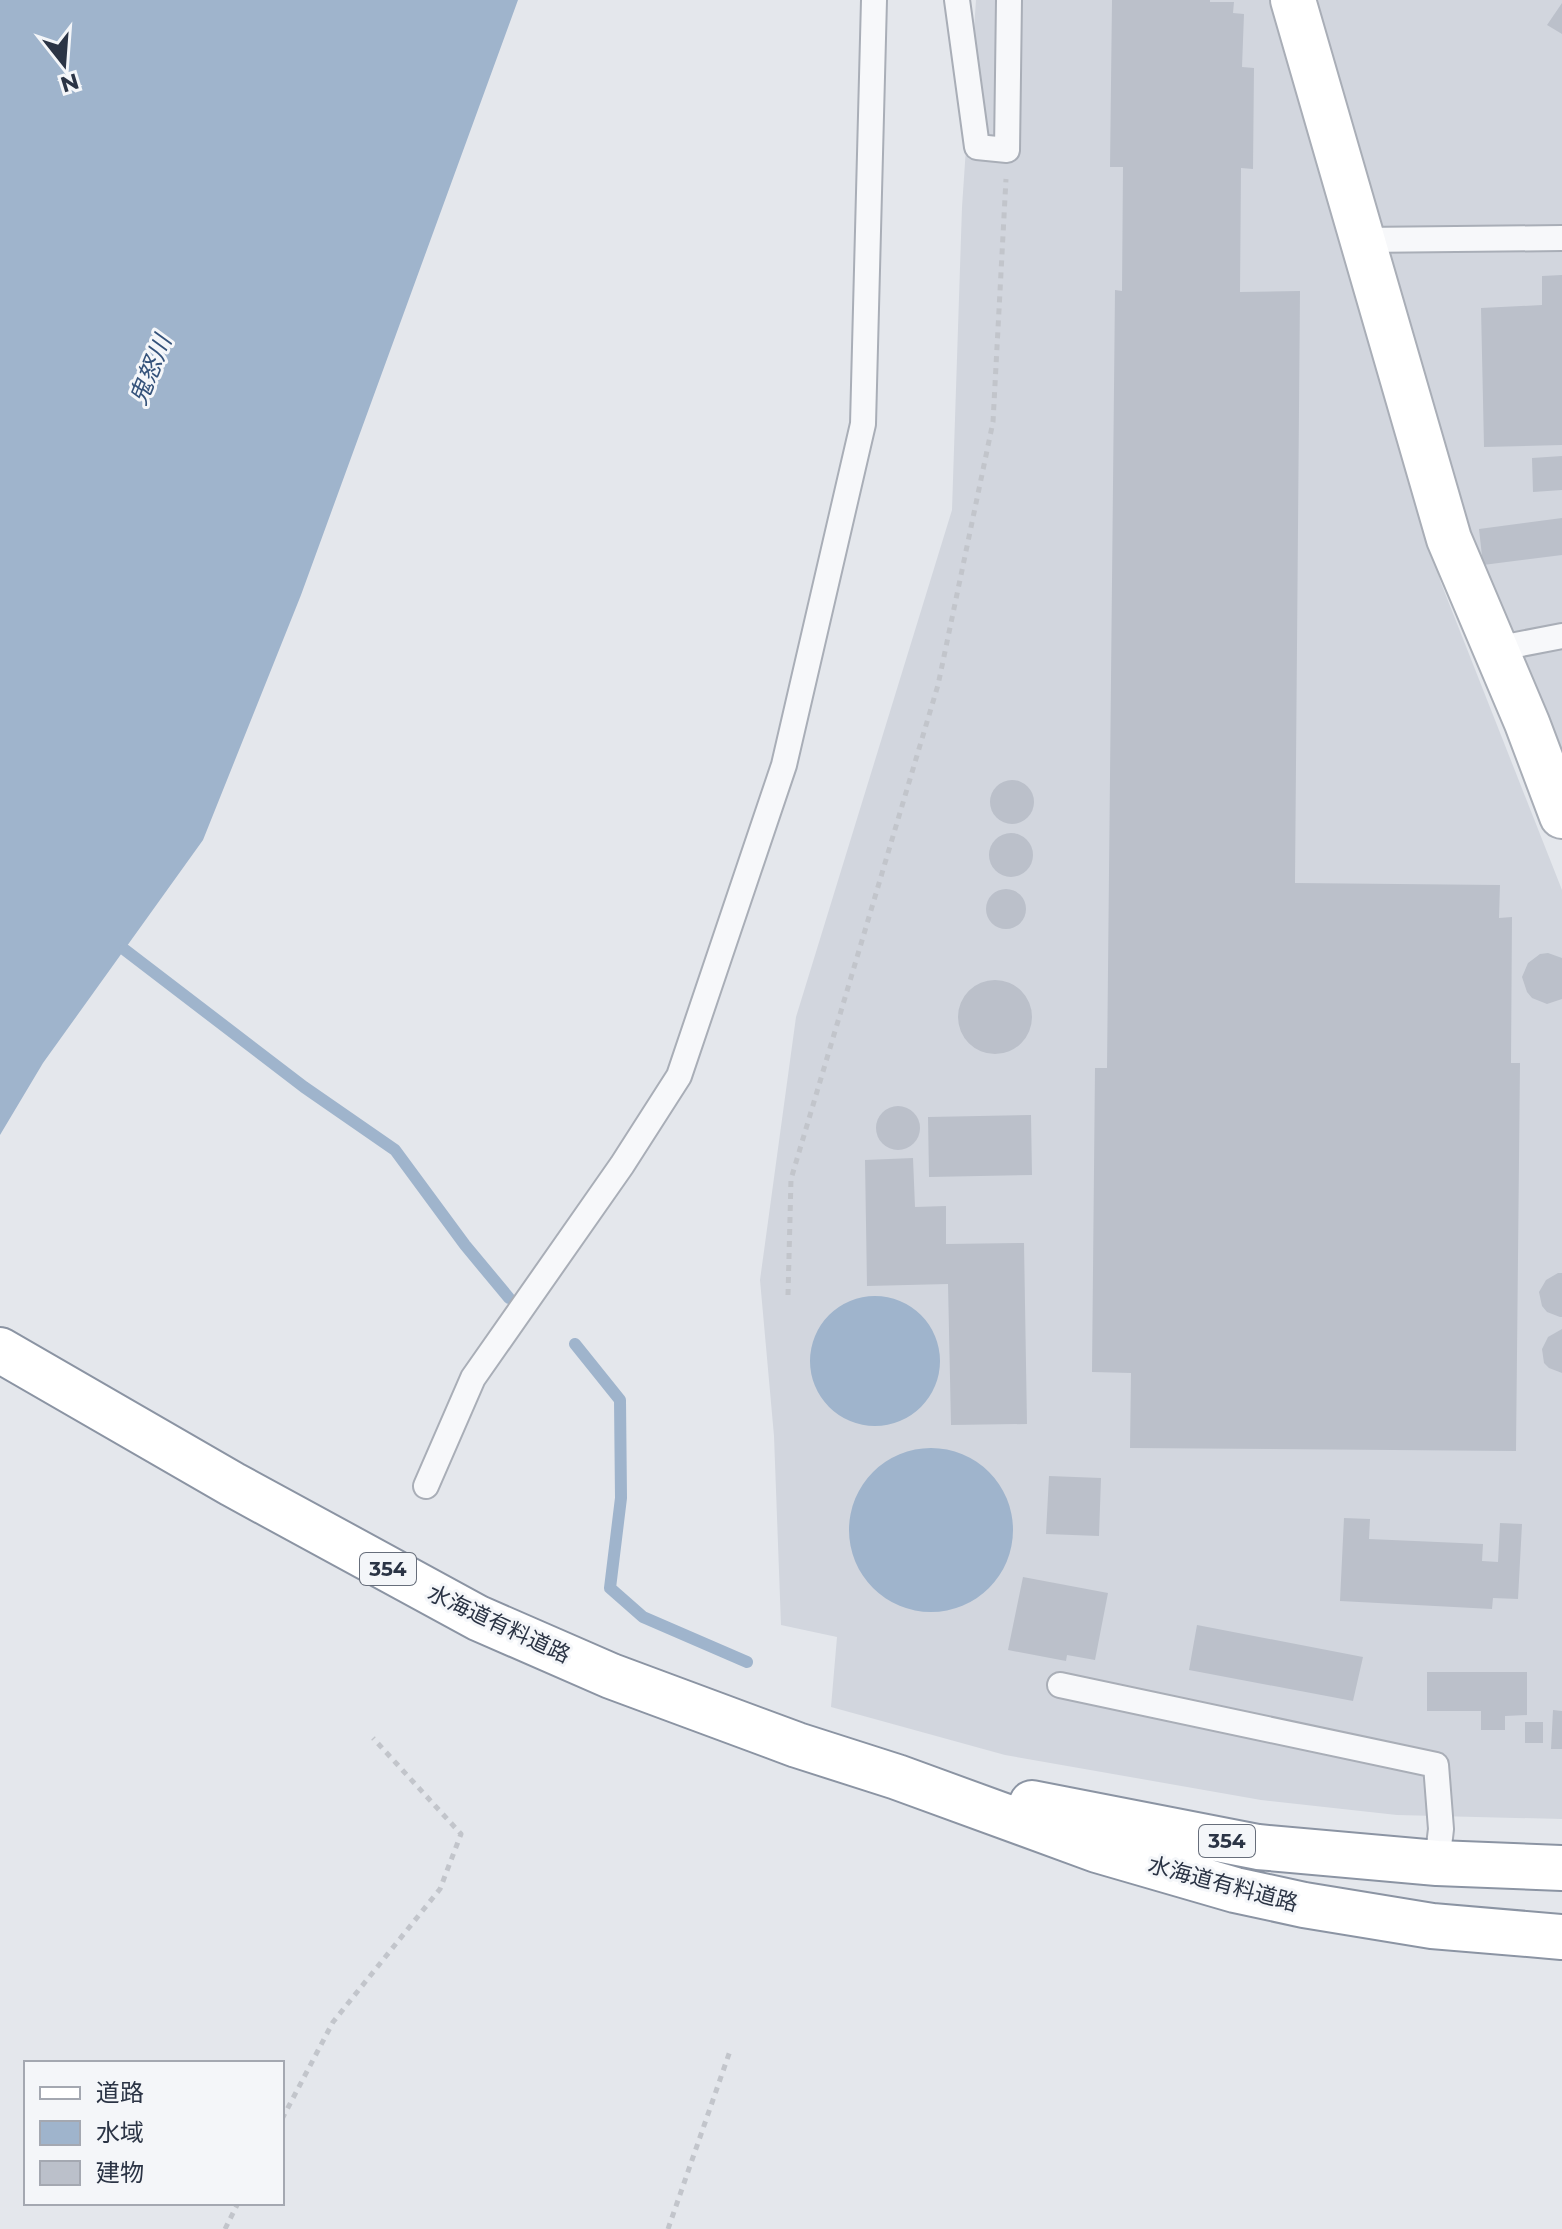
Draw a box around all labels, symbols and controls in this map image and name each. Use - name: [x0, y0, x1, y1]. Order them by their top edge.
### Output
- north arrow: [24, 24, 104, 104]
- text: N: [57, 67, 82, 98]
- water label: 鬼怒川: [123, 328, 178, 409]
- road number: 354: [360, 1553, 416, 1585]
- street label: 水海道有料道路: [424, 1579, 574, 1669]
- road number: 354: [1199, 1825, 1255, 1857]
- street label: 水海道有料道路: [1145, 1851, 1301, 1917]
- legend: [24, 2061, 284, 2205]
- text: 道路: [96, 2078, 144, 2107]
- text: 水域: [96, 2118, 144, 2147]
- text: 建物: [96, 2158, 144, 2187]

